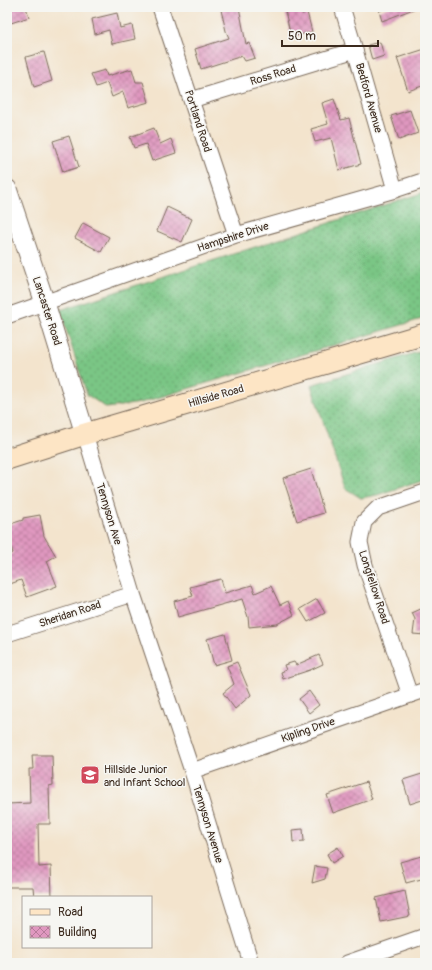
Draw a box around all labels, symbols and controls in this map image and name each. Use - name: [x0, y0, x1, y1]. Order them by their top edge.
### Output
- scale bar: [282, 22, 378, 48]
- text: 50 m: [288, 29, 316, 44]
- street label: Ross Road: [248, 62, 298, 88]
- street label: Bedford Avenue: [353, 62, 385, 135]
- street label: Portland Road: [182, 88, 214, 154]
- street label: Hampshire Drive: [196, 219, 271, 255]
- street label: Lancaster Road: [30, 275, 64, 347]
- street label: Hillside Road: [187, 382, 245, 410]
- street label: Tennyson Ave: [93, 482, 125, 547]
- street label: Longfellow Road: [356, 549, 392, 625]
- street label: Sheridan Road: [37, 598, 103, 630]
- street label: Kipling Drive: [279, 715, 337, 745]
- place label: Hillside Junior and Infant School: [104, 763, 185, 789]
- school or university icon: Hillside Junior and Infant School: [79, 764, 101, 786]
- street label: Tennyson Avenue: [190, 784, 226, 865]
- legend: [22, 896, 152, 948]
- text: Road: [58, 905, 83, 920]
- text: Building: [58, 925, 97, 940]

